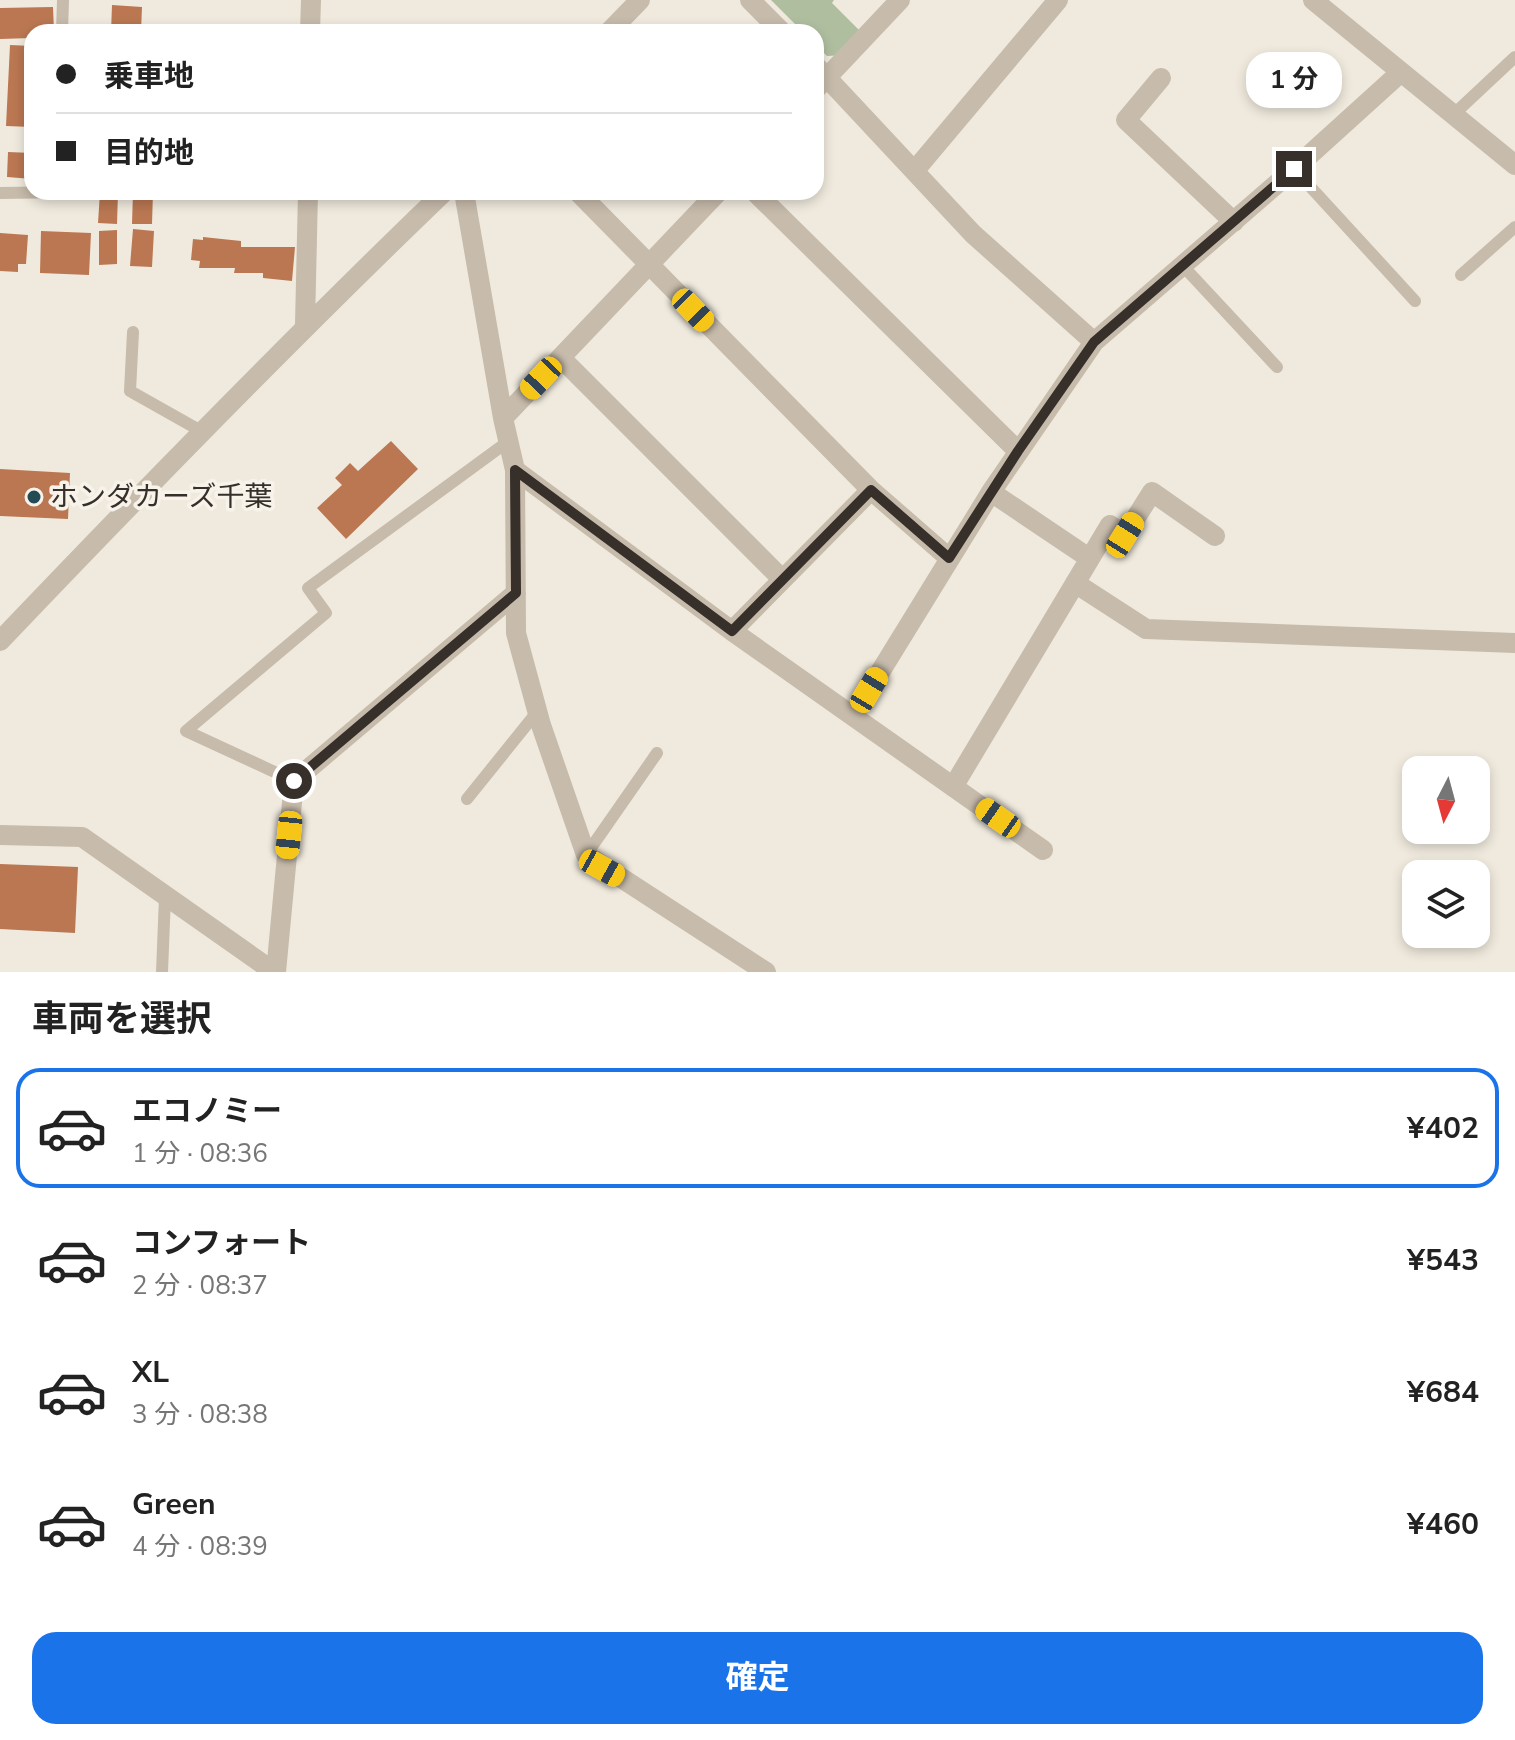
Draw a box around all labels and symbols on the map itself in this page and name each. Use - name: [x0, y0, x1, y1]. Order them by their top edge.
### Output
- callout: 1 分: [1246, 53, 1342, 109]
- route end: [1276, 151, 1312, 187]
- car: [668, 284, 718, 336]
- car: [516, 352, 566, 404]
- place label: ホンダカーズ千葉: [50, 478, 273, 516]
- marker: ホンダカーズ千葉: [25, 488, 43, 506]
- car: [1102, 508, 1148, 562]
- car: [846, 663, 892, 717]
- north arrow: [1402, 756, 1490, 844]
- route start: [276, 763, 312, 799]
- car: [971, 794, 1025, 842]
- car: [275, 810, 303, 860]
- car: [575, 846, 629, 890]

